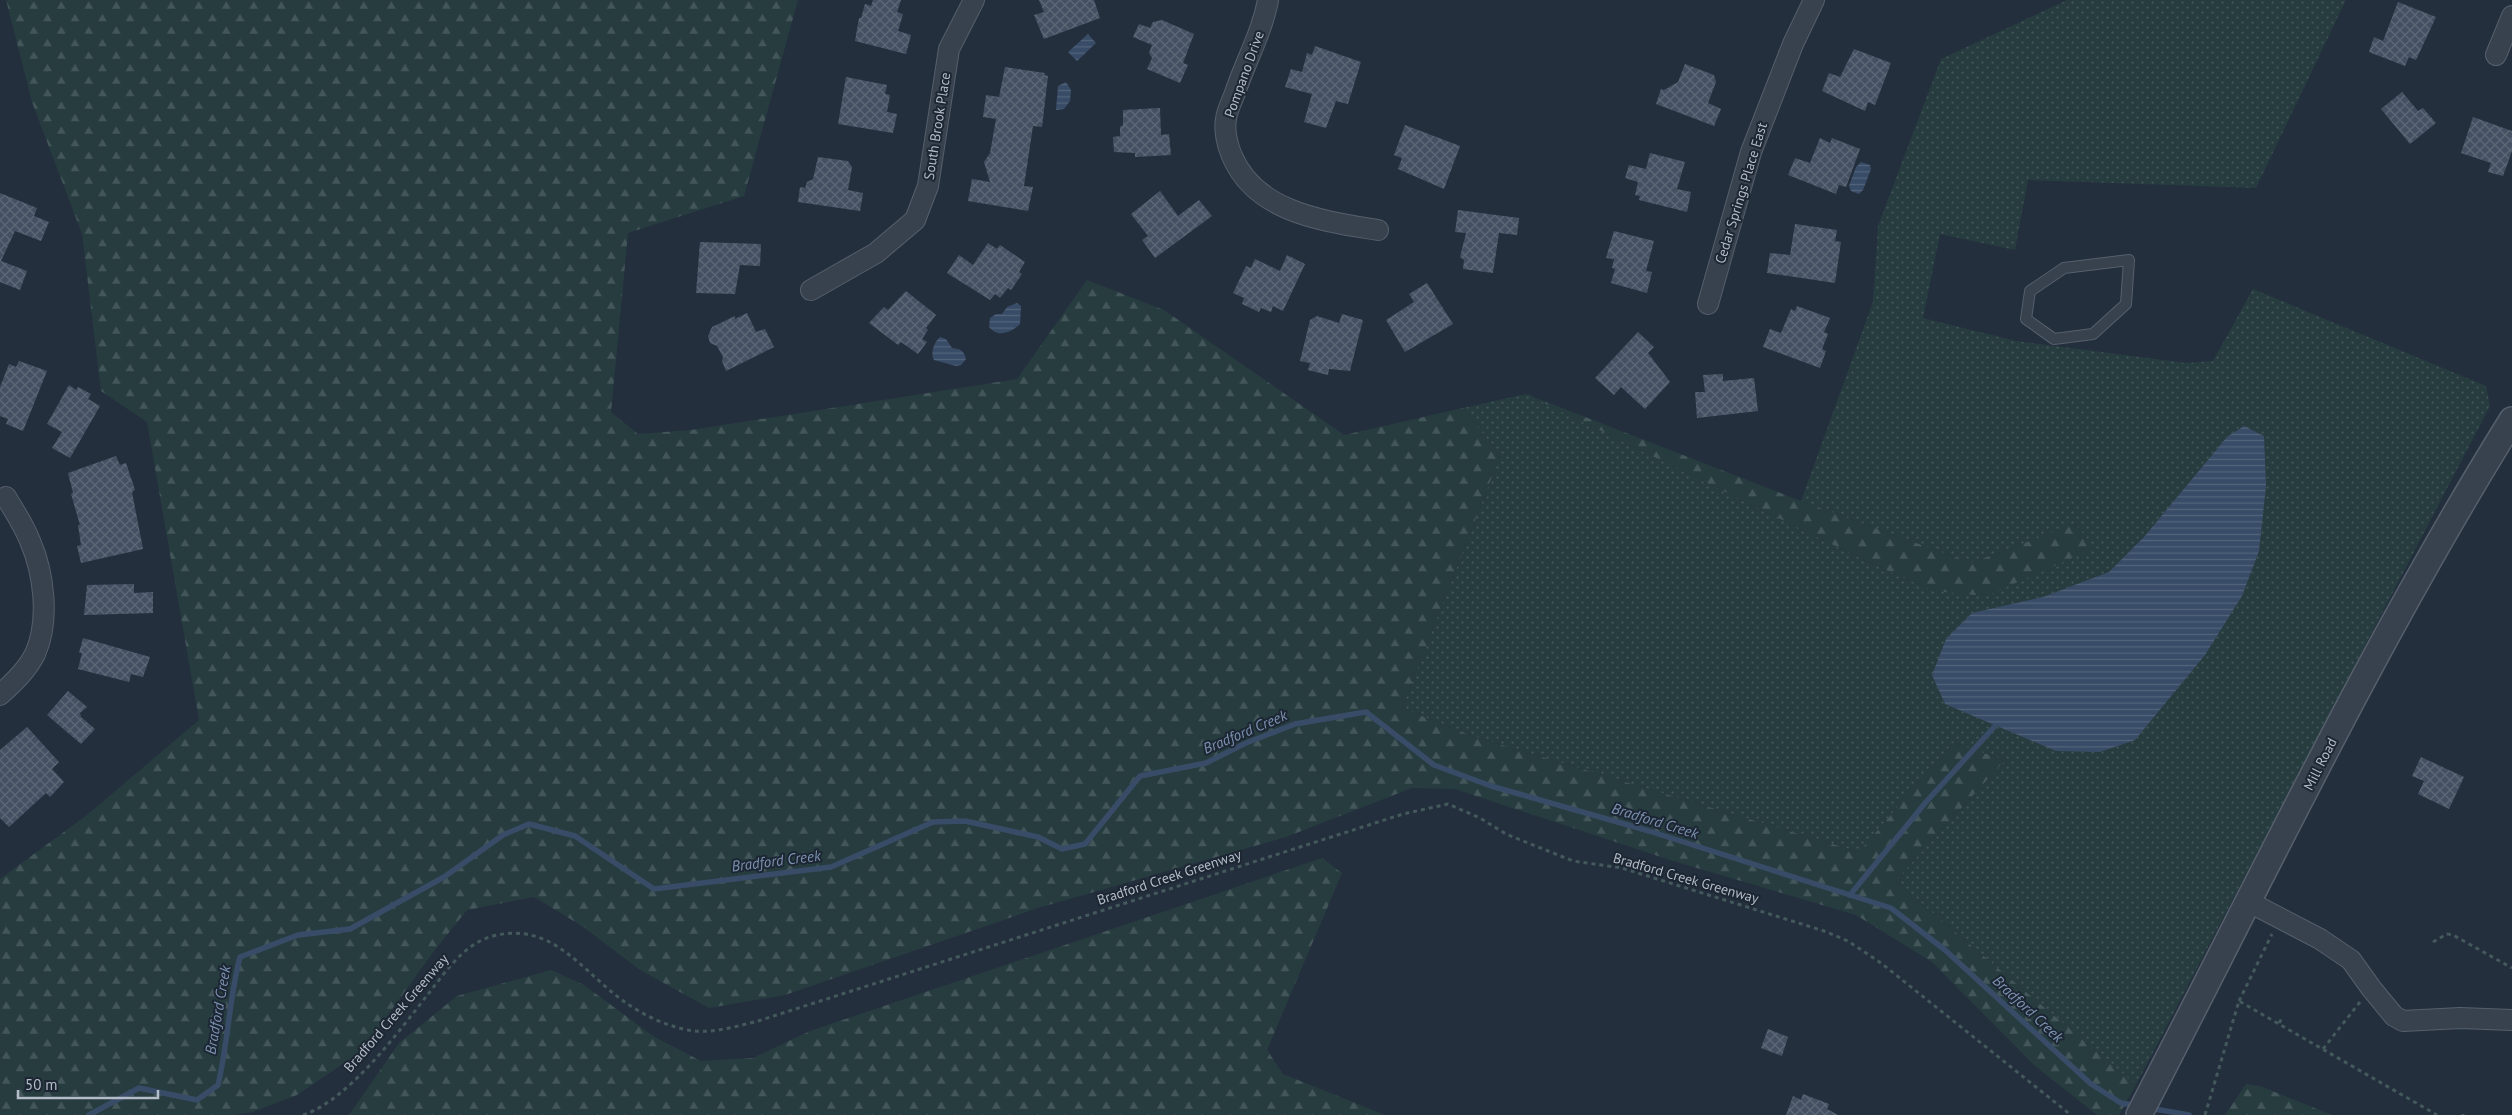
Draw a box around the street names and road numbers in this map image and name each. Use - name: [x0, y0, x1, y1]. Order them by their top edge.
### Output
- street label: Pompano Drive: [1220, 28, 1268, 120]
- street label: South Brook Place: [920, 71, 954, 181]
- street label: Cedar Springs Place East: [1711, 120, 1771, 266]
- street label: Mill Road: [2299, 735, 2341, 793]
- street label: Bradford Creek Greenway: [1095, 845, 1244, 909]
- street label: Bradford Creek Greenway: [1611, 849, 1761, 908]
- street label: Bradford Creek Greenway: [340, 950, 453, 1076]

